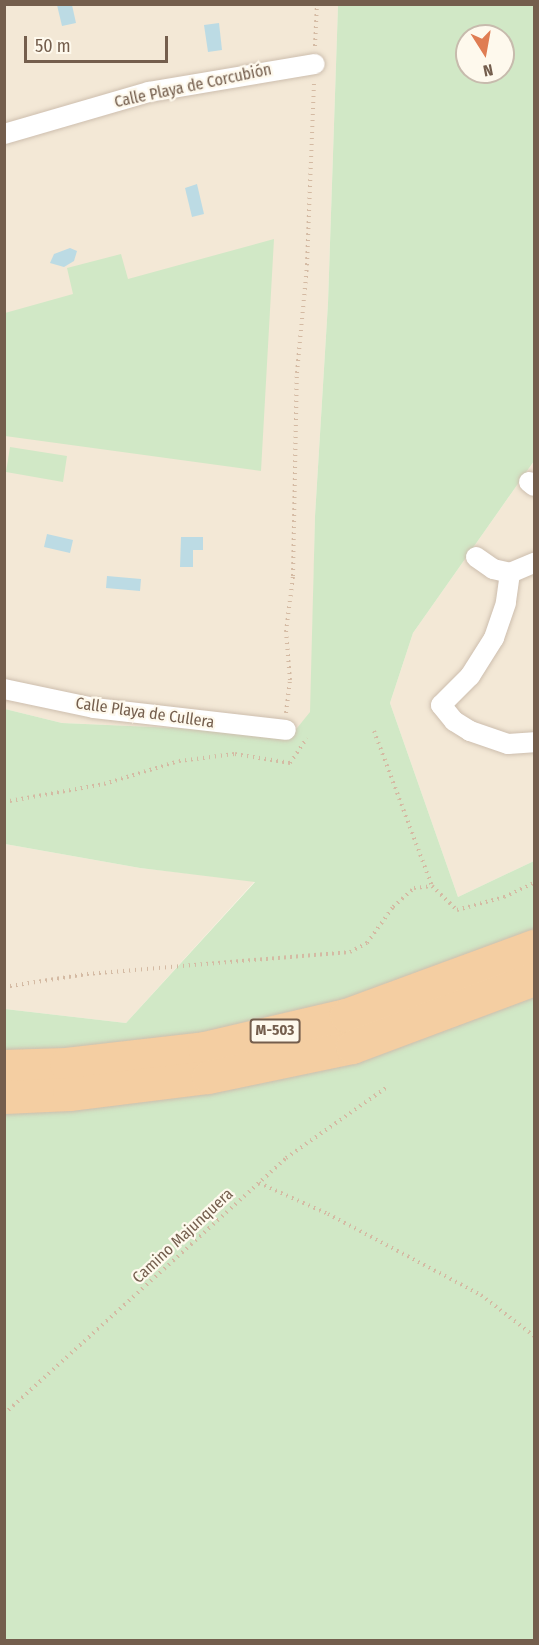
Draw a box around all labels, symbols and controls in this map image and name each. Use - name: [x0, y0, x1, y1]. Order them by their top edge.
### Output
- scale bar: [27, 24, 171, 62]
- north arrow: [455, 24, 515, 84]
- text: 50 m: [35, 35, 71, 57]
- street label: Calle Playa de Corcubión: [113, 60, 273, 112]
- text: N: [482, 60, 495, 80]
- street label: Calle Playa de Cullera: [74, 694, 216, 732]
- road number: M-503: [250, 1019, 300, 1043]
- street label: Camino Majunquera: [129, 1185, 237, 1287]

